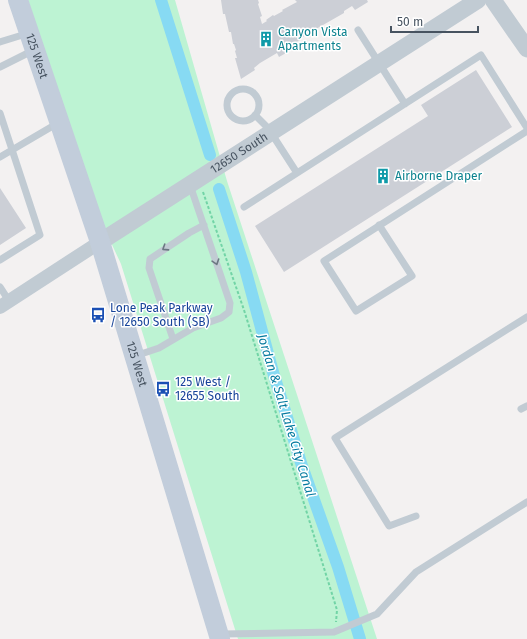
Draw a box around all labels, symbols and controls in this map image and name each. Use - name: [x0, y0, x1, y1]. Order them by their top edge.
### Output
- scale bar: [391, 8, 478, 34]
- text: 50 m: [397, 15, 423, 29]
- place label: Canyon Vista Apartments: [278, 25, 348, 53]
- building icon: Canyon Vista Apartments: [257, 30, 275, 48]
- street label: 125 West: [23, 32, 51, 81]
- street label: 12650 South: [208, 130, 270, 177]
- building icon: Airborne Draper: [374, 167, 392, 185]
- place label: Airborne Draper: [395, 169, 483, 183]
- one-way arrow: [162, 244, 169, 251]
- one-way arrow: [212, 258, 220, 265]
- place label: Lone Peak Parkway / 12650 South (SB): [110, 301, 213, 329]
- bus stop icon: Lone Peak Parkway / 12650 South (SB): [89, 306, 107, 324]
- water label: Jordan & Salt Lake City Canal: [254, 331, 319, 499]
- street label: 125 West: [123, 340, 151, 389]
- place label: 125 West / 12655 South: [175, 375, 240, 403]
- bus stop icon: 125 West / 12655 South: [154, 380, 172, 398]

